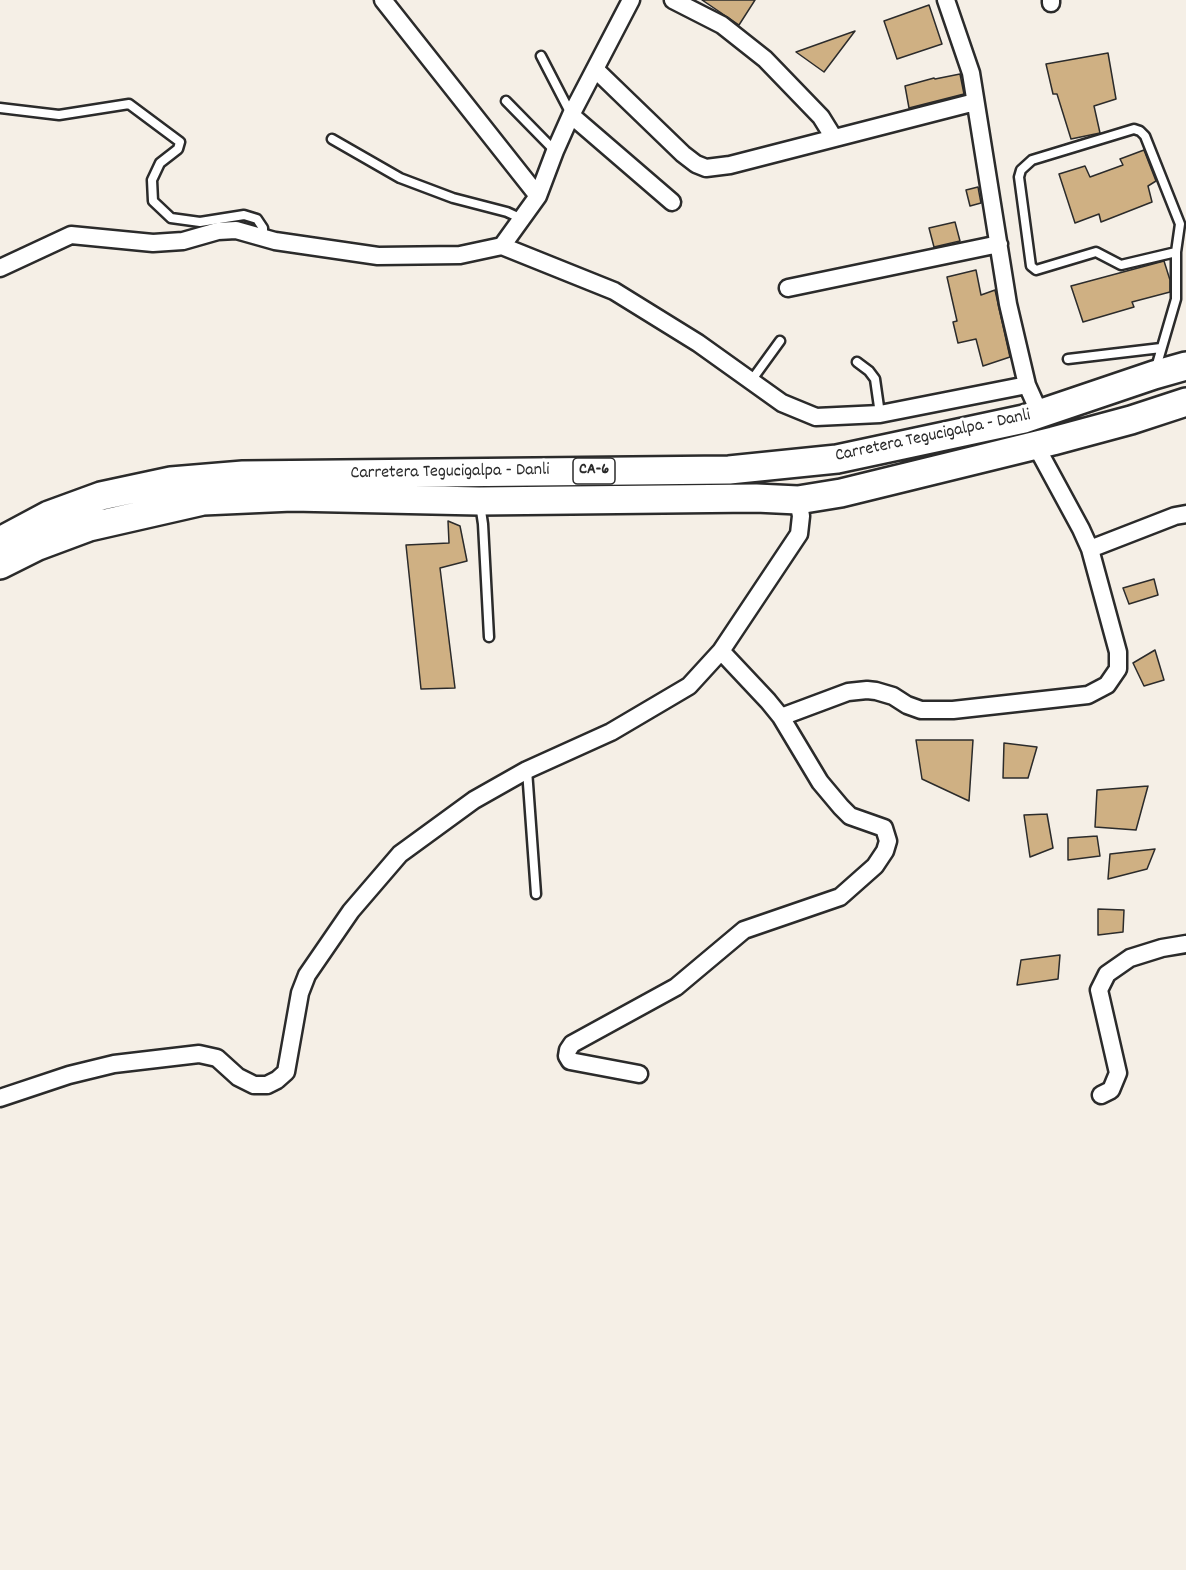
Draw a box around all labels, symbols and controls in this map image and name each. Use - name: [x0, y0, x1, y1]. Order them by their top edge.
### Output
- street label: Carretera Tegucigalpa - Danli: [833, 406, 1033, 468]
- road number: CA-6: [573, 458, 615, 484]
- street label: Carretera Tegucigalpa - Danli: [350, 460, 550, 486]

